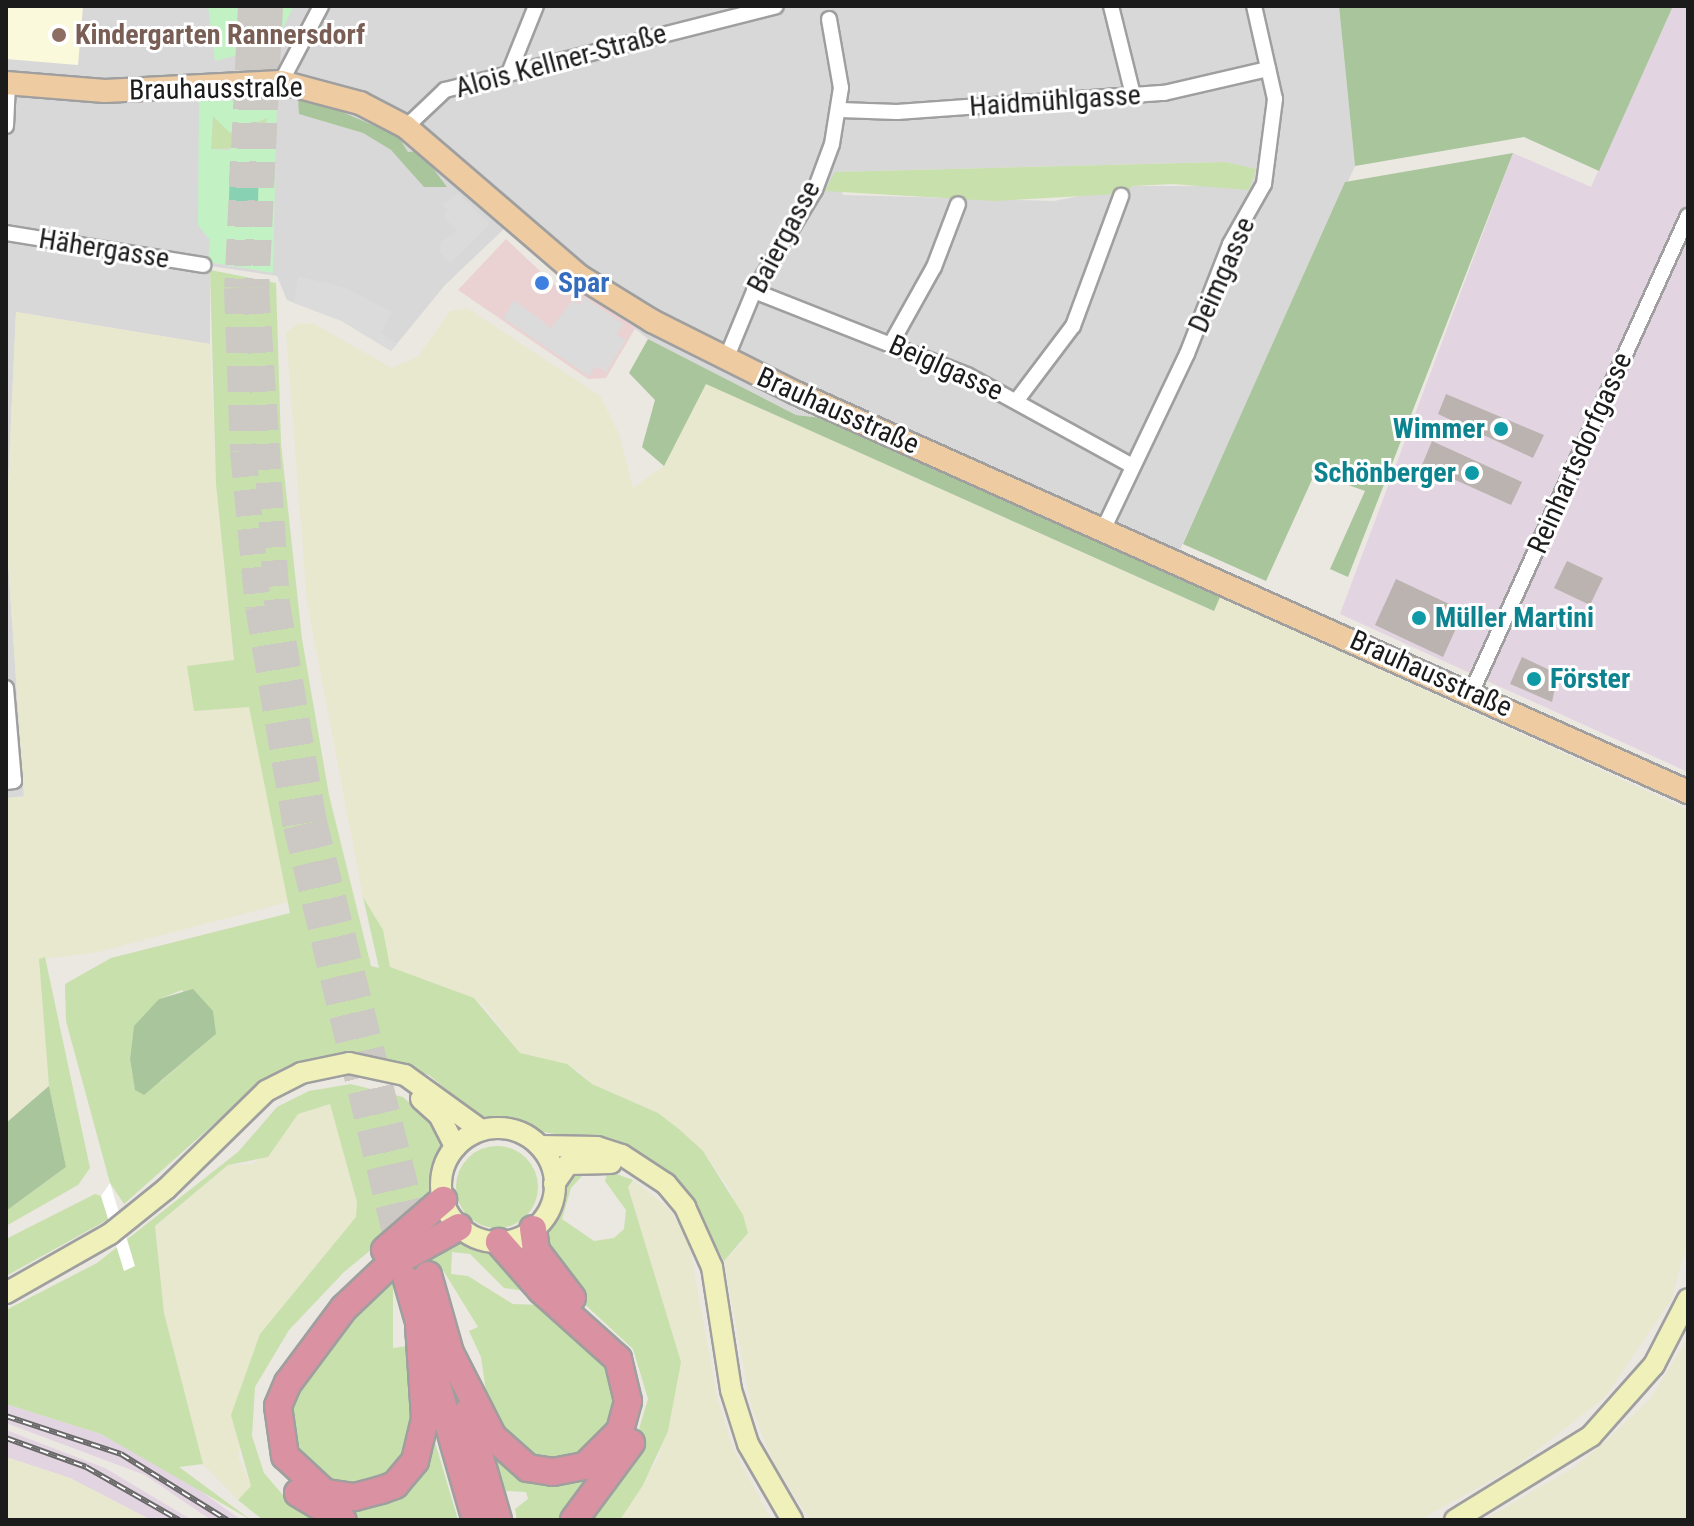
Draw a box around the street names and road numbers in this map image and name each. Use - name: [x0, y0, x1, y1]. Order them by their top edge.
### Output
- street label: Alois Kellner-Straße: [452, 17, 670, 105]
- street label: Brauhausstraße: [129, 71, 303, 107]
- street label: Haidmühlgasse: [968, 78, 1142, 124]
- street label: Baiergasse: [740, 175, 828, 299]
- street label: Deimgasse: [1182, 212, 1262, 338]
- street label: Hähergasse: [36, 222, 172, 276]
- street label: Beiglgasse: [884, 328, 1008, 408]
- street label: Reinhartsdorfgasse: [1521, 347, 1639, 559]
- street label: Brauhausstraße: [752, 360, 924, 462]
- street label: Brauhausstraße: [1345, 623, 1517, 725]

